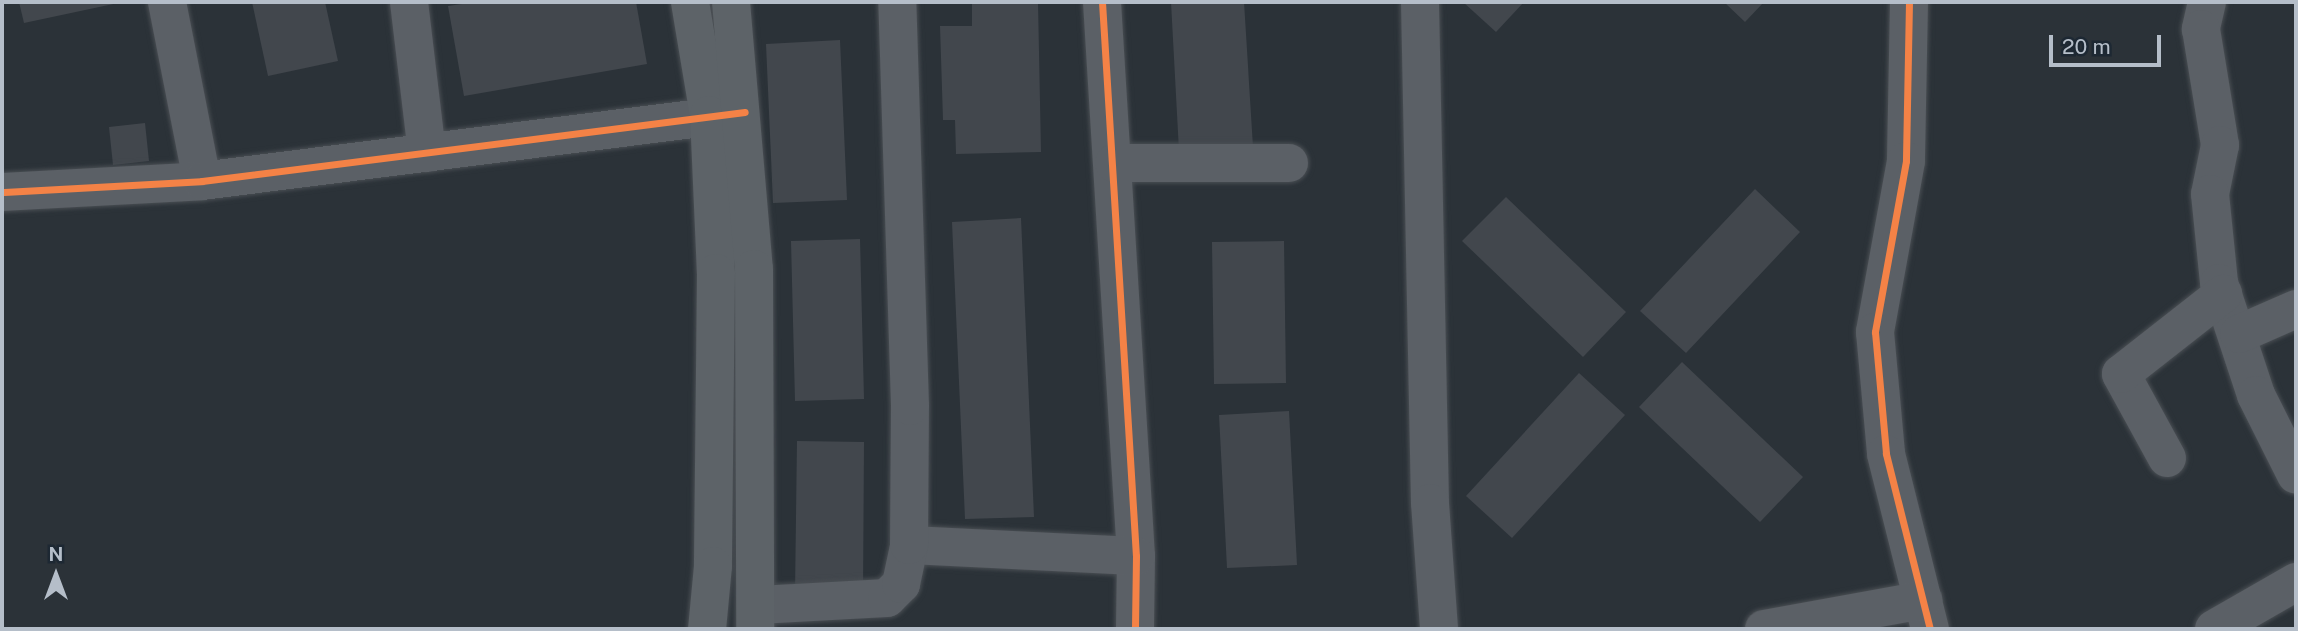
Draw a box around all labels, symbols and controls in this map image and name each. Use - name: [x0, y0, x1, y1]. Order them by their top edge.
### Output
- scale bar: [2053, 21, 2165, 65]
- text: 20 m: [2062, 34, 2111, 59]
- north arrow: [21, 540, 91, 610]
- text: N: [49, 543, 63, 565]

